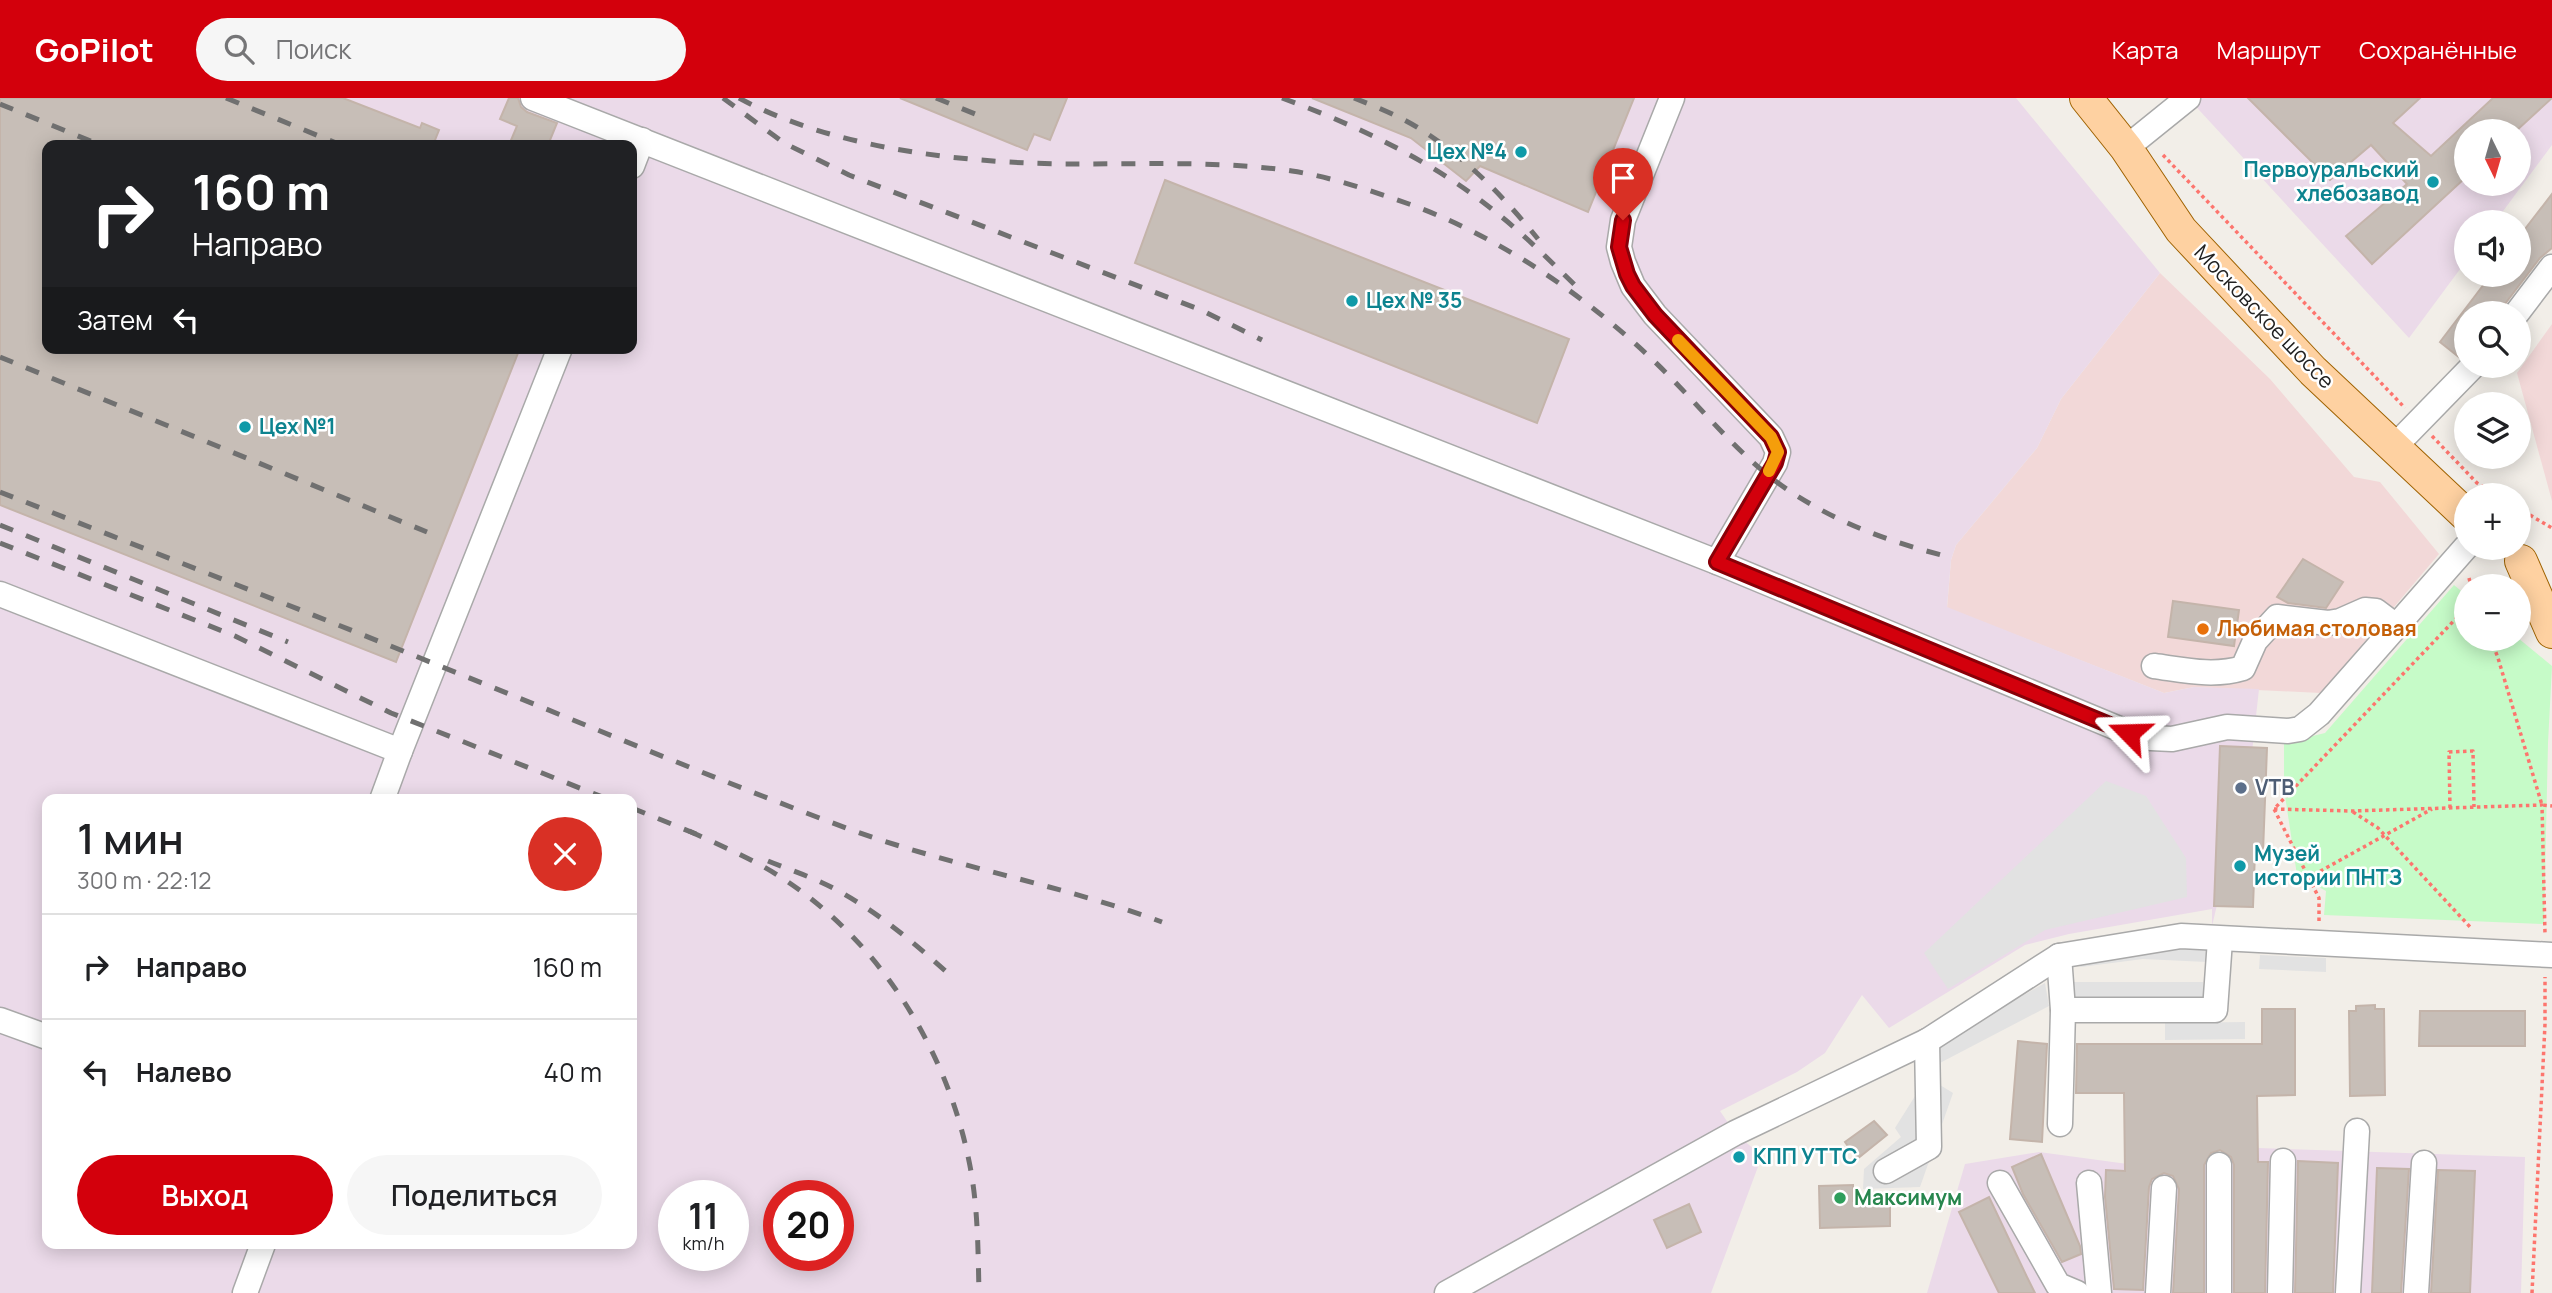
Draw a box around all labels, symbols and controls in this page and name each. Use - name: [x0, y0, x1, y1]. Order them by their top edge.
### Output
- search box: [196, 18, 686, 81]
- text: GoPilot: [35, 27, 154, 72]
- icon: search: [220, 30, 258, 68]
- text: Поиск: [276, 31, 351, 67]
- text: Карта: [2112, 33, 2179, 66]
- text: Маршрут: [2217, 33, 2321, 66]
- text: Сохранённые: [2359, 33, 2517, 66]
- north arrow: [2454, 119, 2530, 196]
- map controls: [2454, 119, 2531, 651]
- place label: Цех №4: [1427, 137, 1507, 165]
- marker: Цех №4: [1513, 144, 1529, 160]
- pin: [1593, 148, 1653, 220]
- place label: Первоуральский хлебозавод: [2244, 155, 2419, 207]
- text: 160 m: [192, 158, 330, 225]
- icon: arrive: [1604, 159, 1642, 197]
- icon: right: [77, 168, 168, 259]
- marker: Первоуральский хлебозавод: [2425, 174, 2441, 190]
- button: sound: [2454, 210, 2531, 287]
- text: Направо: [192, 222, 323, 266]
- street label: Московское шоссе: [2189, 238, 2341, 394]
- place label: Цех № 35: [1366, 286, 1462, 314]
- marker: Цех № 35: [1344, 293, 1360, 309]
- icon: left: [167, 301, 205, 339]
- button: search: [2454, 301, 2531, 378]
- text: Затем: [77, 302, 153, 338]
- button: layers: [2454, 392, 2531, 469]
- place label: Цех №1: [259, 412, 336, 440]
- marker: Цех №1: [237, 419, 253, 435]
- button: +: [2454, 483, 2531, 560]
- button: −: [2454, 574, 2531, 651]
- place label: Любимая столовая: [2217, 614, 2417, 642]
- marker: Любимая столовая: [2195, 621, 2211, 637]
- position arrow: [2092, 696, 2166, 770]
- place label: VTB: [2255, 773, 2294, 801]
- marker: VTB: [2233, 780, 2249, 796]
- text: 1 мин: [77, 809, 184, 867]
- button: close: [528, 817, 602, 891]
- place label: Музей истории ПНТЗ: [2254, 839, 2402, 891]
- marker: Музей истории ПНТЗ: [2232, 858, 2248, 874]
- text: 300 m · 22:12: [77, 864, 211, 896]
- icon: right: [77, 948, 115, 986]
- text: Направо: [136, 949, 247, 985]
- text: 160 m: [533, 949, 602, 985]
- icon: left: [77, 1053, 115, 1091]
- text: Налево: [136, 1054, 232, 1090]
- text: 40 m: [544, 1054, 602, 1090]
- place label: КПП УТТС: [1753, 1142, 1857, 1170]
- marker: КПП УТТС: [1731, 1149, 1747, 1165]
- button: Выход: [77, 1155, 333, 1235]
- button: Поделиться: [347, 1155, 602, 1235]
- speed limit sign: 20: [763, 1180, 854, 1271]
- place label: Максимум: [1854, 1183, 1962, 1211]
- marker: Максимум: [1832, 1190, 1848, 1206]
- text: 11: [688, 1192, 719, 1240]
- text: km/h: [683, 1231, 724, 1255]

